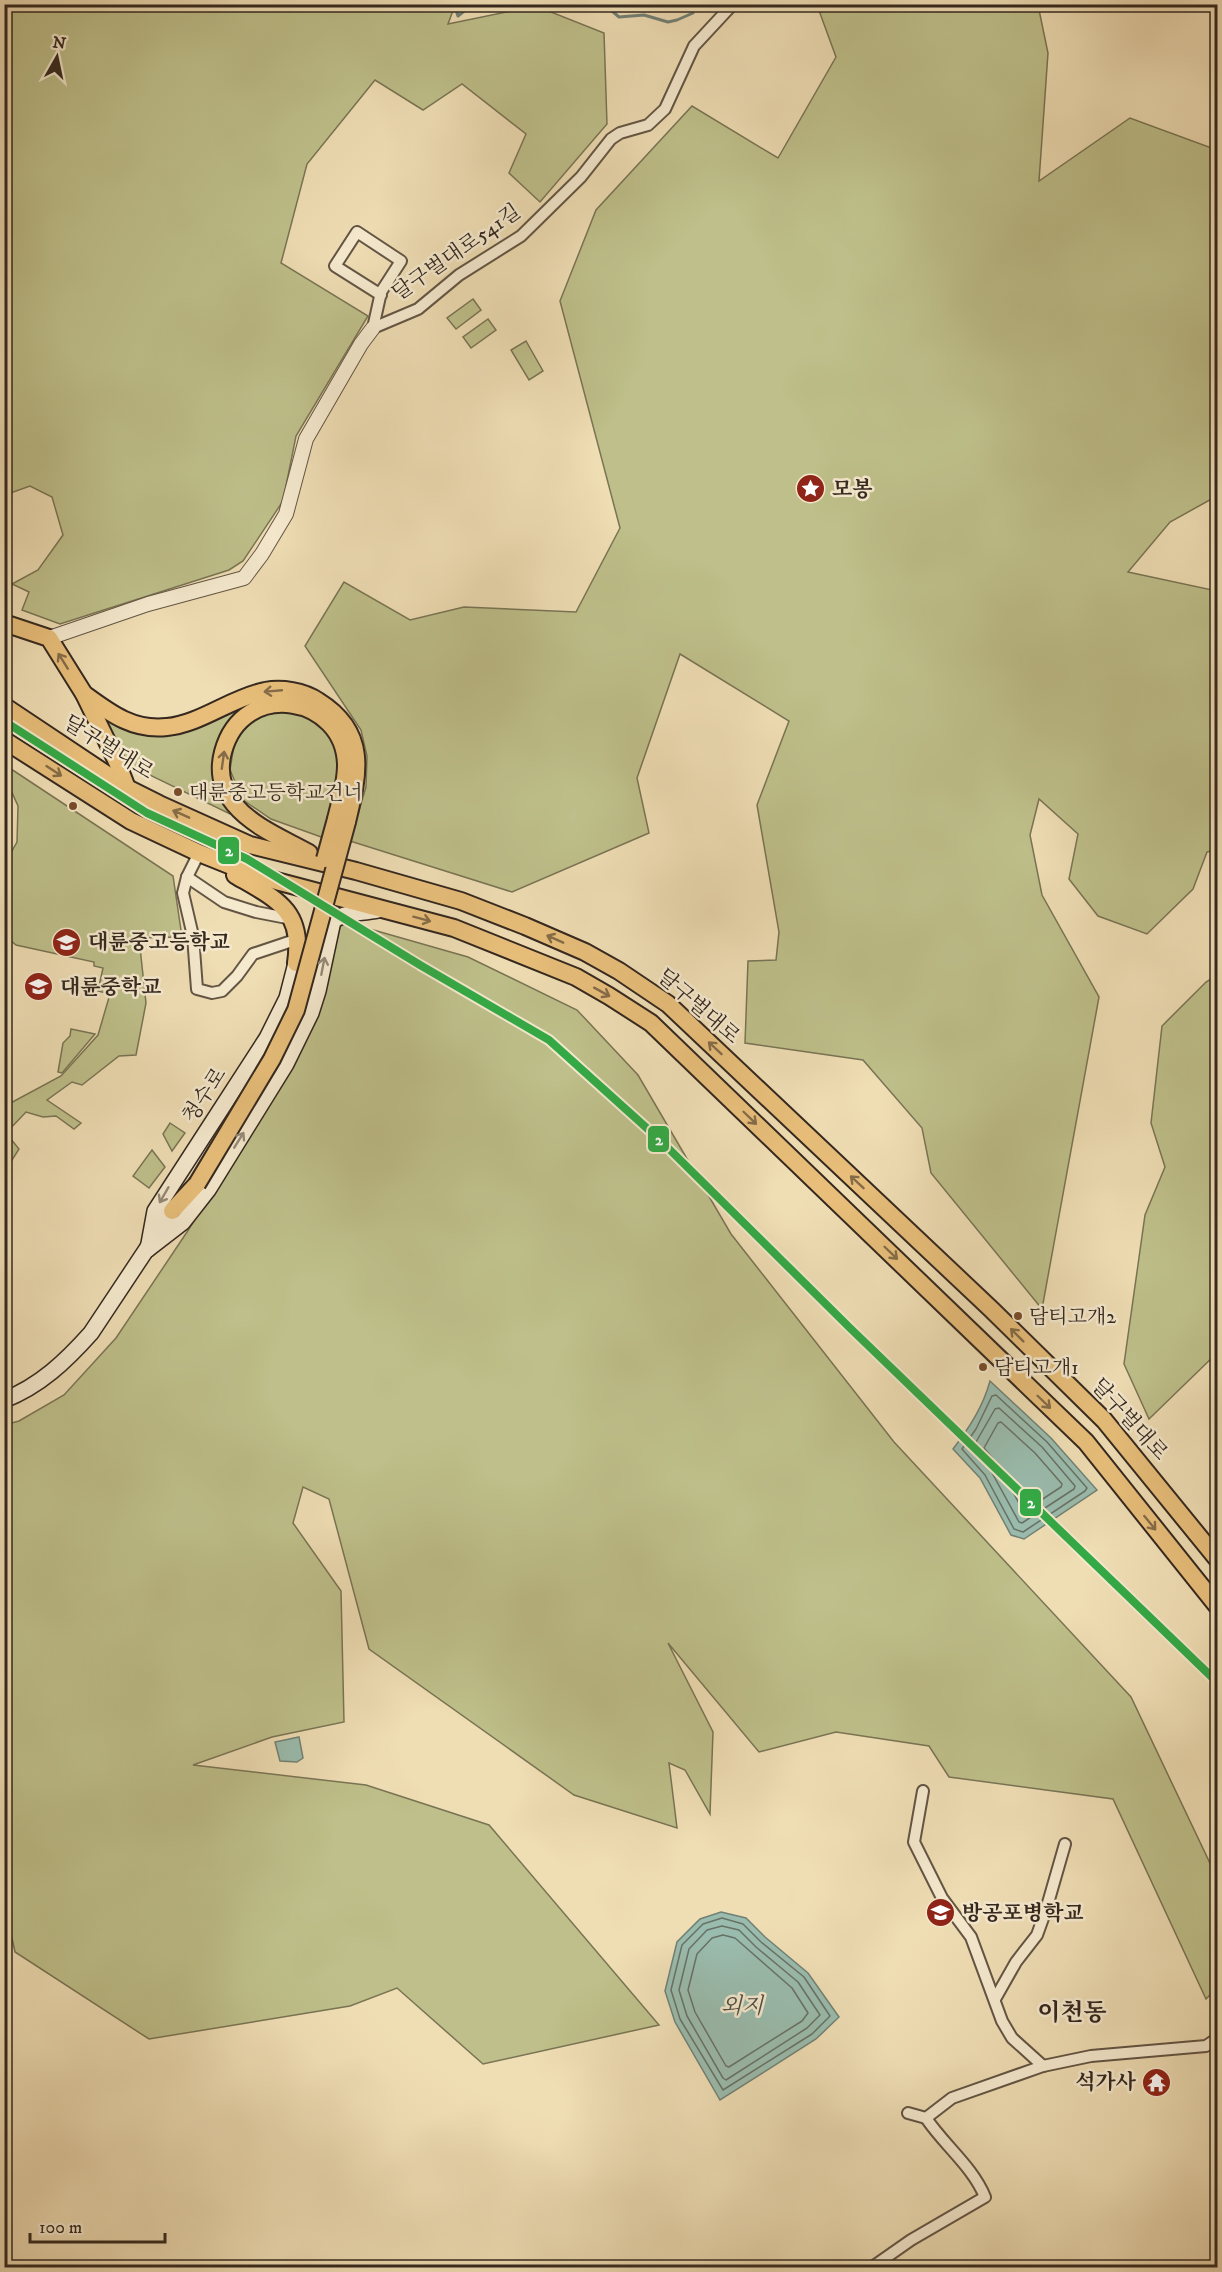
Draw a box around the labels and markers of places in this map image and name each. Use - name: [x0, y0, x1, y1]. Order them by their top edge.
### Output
- place icon: 모봉: [795, 473, 827, 505]
- place label: 모봉: [832, 477, 873, 503]
- place label: 대륜중고등학교건너: [189, 781, 363, 806]
- marker: 대륜중고등학교건너: [172, 786, 184, 798]
- unlabelled marker: [67, 800, 79, 812]
- school or university icon: 대륜중고등학교: [51, 926, 83, 958]
- place label: 대륜중고등학교: [88, 930, 230, 956]
- school or university icon: 대륜중학교: [23, 971, 55, 1003]
- place label: 대륜중학교: [60, 975, 161, 1001]
- place label: 담티고개2: [1029, 1305, 1116, 1330]
- marker: 담티고개2: [1012, 1310, 1024, 1322]
- place label: 담티고개1: [994, 1356, 1079, 1381]
- marker: 담티고개1: [977, 1361, 989, 1373]
- school or university icon: 방공포병학교: [925, 1897, 957, 1929]
- place label: 방공포병학교: [962, 1901, 1084, 1927]
- temple icon: 석가사: [1141, 2066, 1173, 2098]
- place label: 석가사: [1075, 2070, 1137, 2096]

